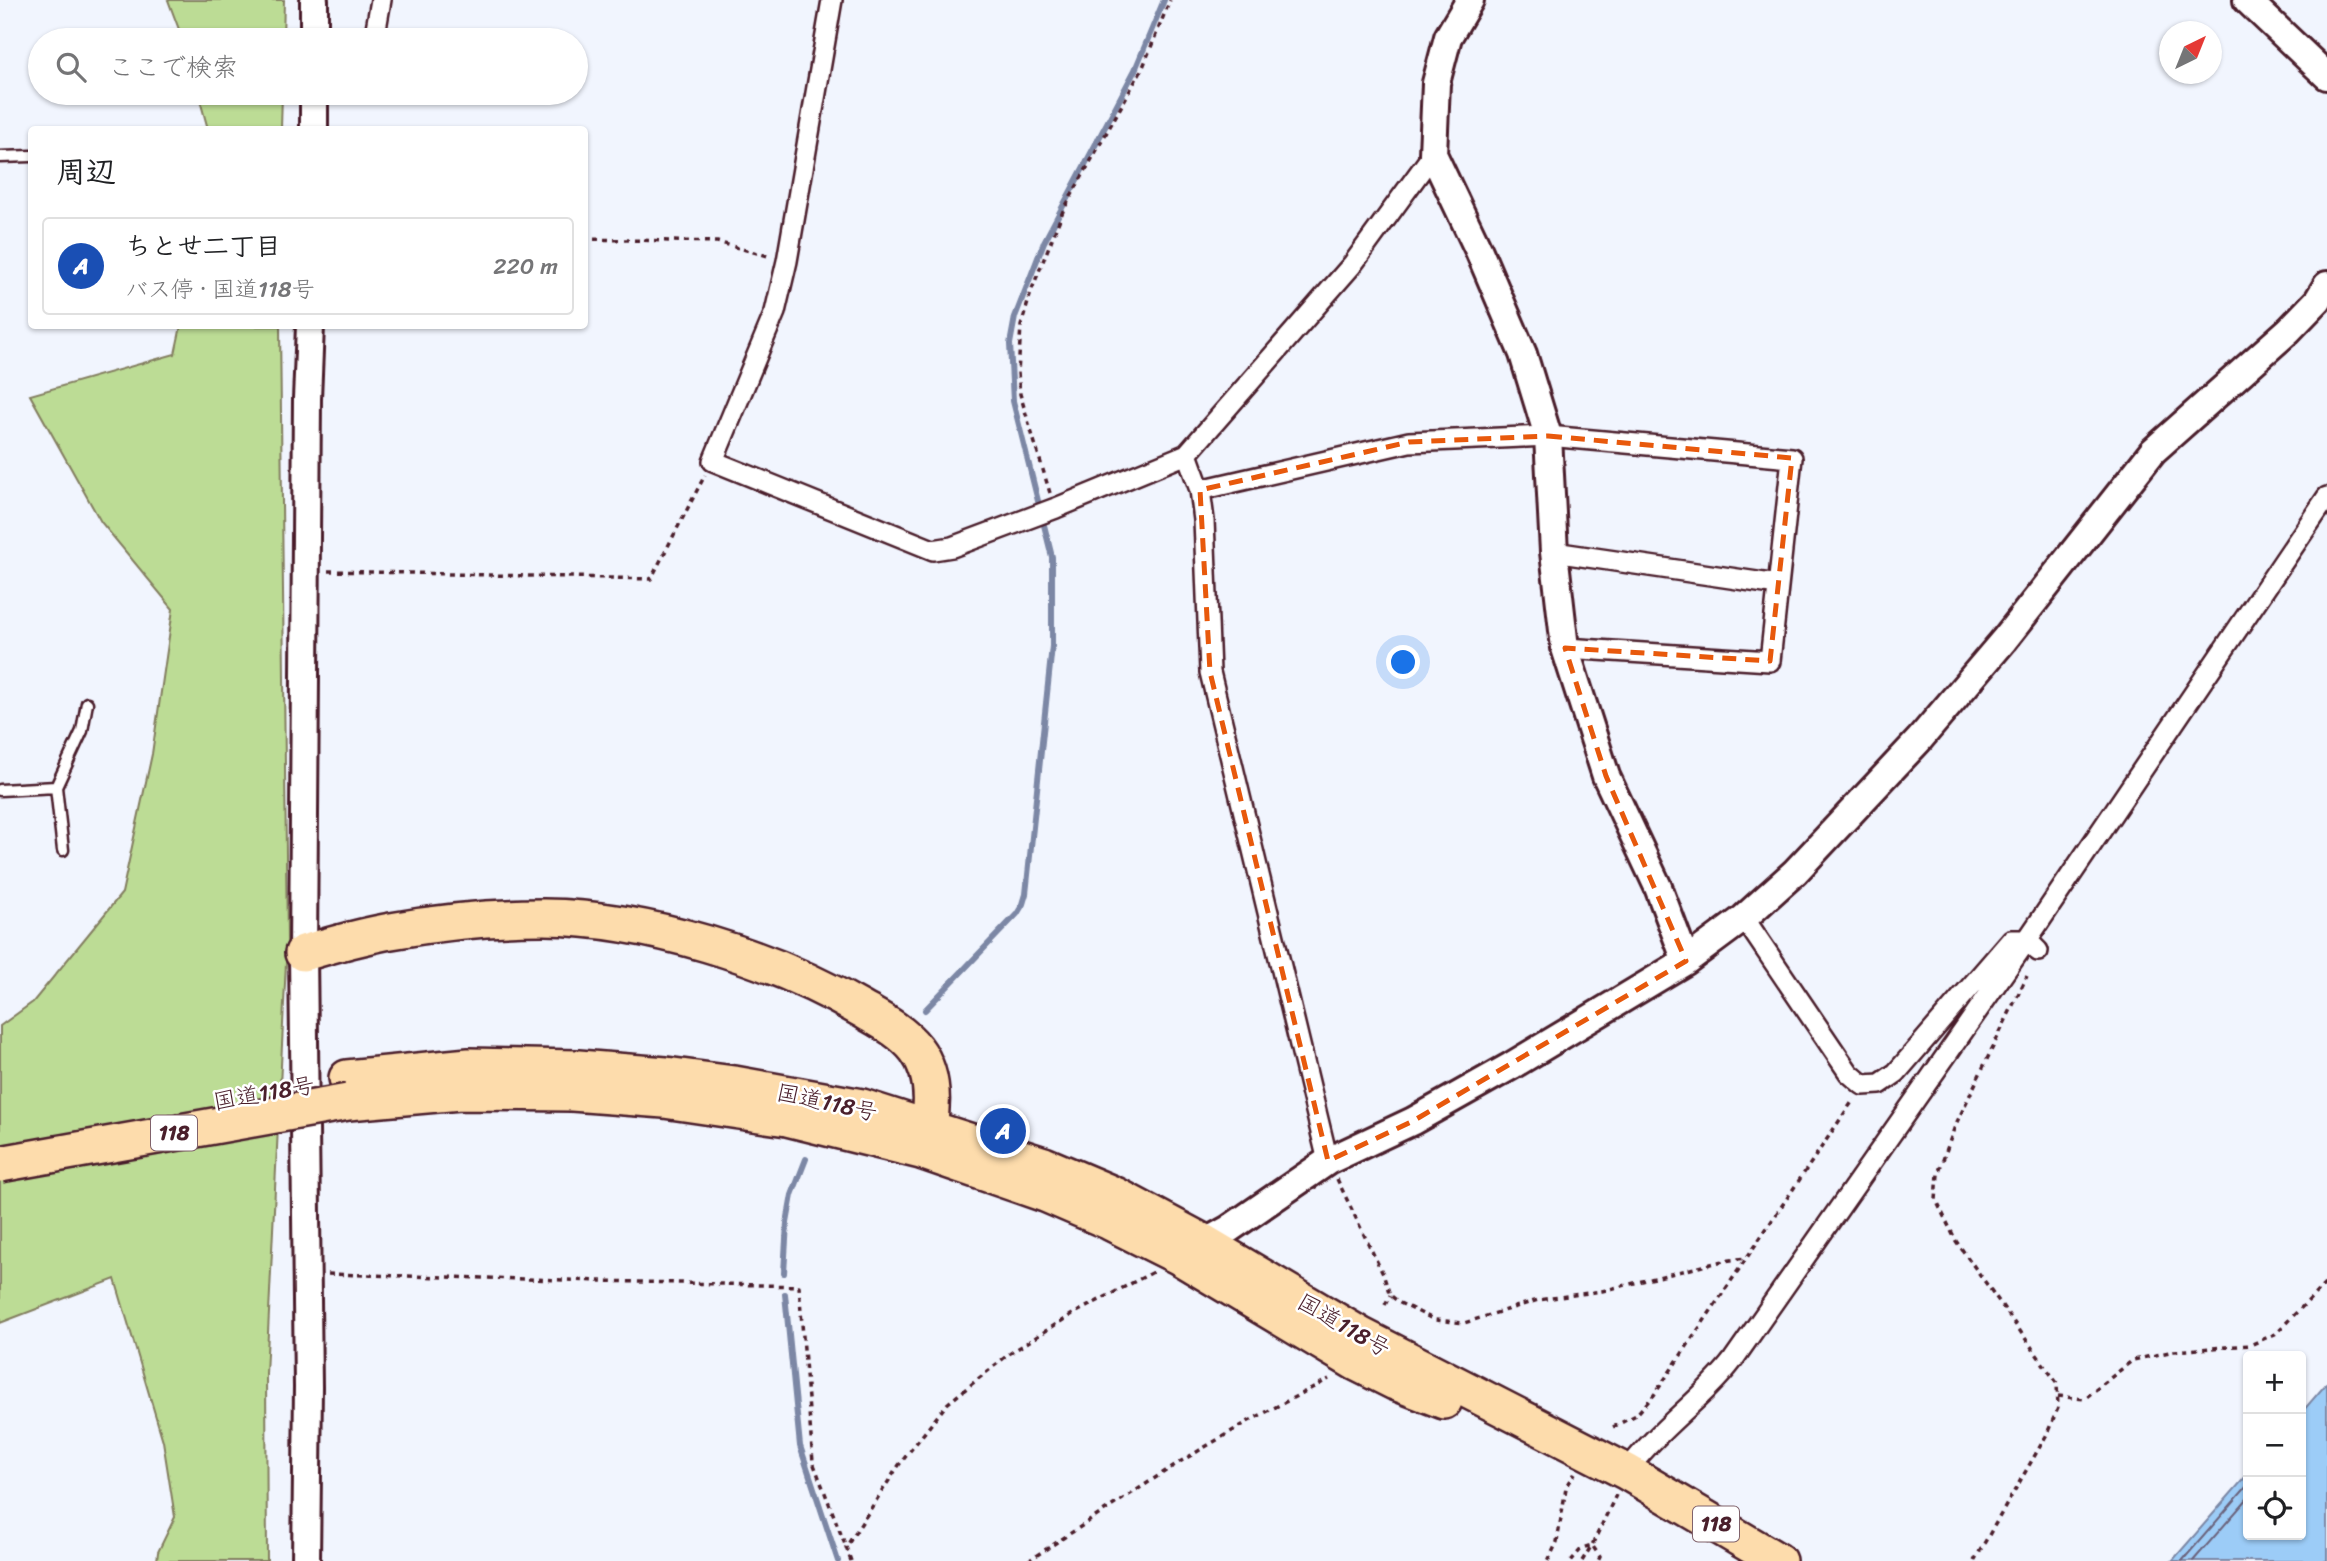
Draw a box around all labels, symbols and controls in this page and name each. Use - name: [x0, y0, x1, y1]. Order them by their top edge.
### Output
- north arrow: [2159, 21, 2222, 84]
- search box: [28, 28, 588, 105]
- text: ここで検索: [108, 44, 238, 90]
- icon: search: [52, 48, 90, 86]
- text: 周辺: [56, 145, 116, 199]
- text: ちとせ二丁目: [125, 223, 281, 269]
- text: A: [73, 246, 89, 287]
- text: 220 m: [493, 246, 558, 287]
- text: バス停 · 国道118号: [125, 269, 315, 310]
- your location: [1386, 645, 1420, 679]
- street label: 国道118号: [210, 1064, 318, 1123]
- street label: 国道118号: [772, 1072, 881, 1133]
- pin: A: [980, 1105, 1026, 1157]
- road number: 118: [151, 1116, 197, 1150]
- street label: 国道118号: [1289, 1282, 1398, 1369]
- map controls: [2243, 1351, 2306, 1540]
- button: +: [2243, 1351, 2306, 1414]
- button: −: [2243, 1414, 2306, 1477]
- button: locate: [2243, 1477, 2306, 1540]
- road number: 118: [1693, 1506, 1739, 1542]

